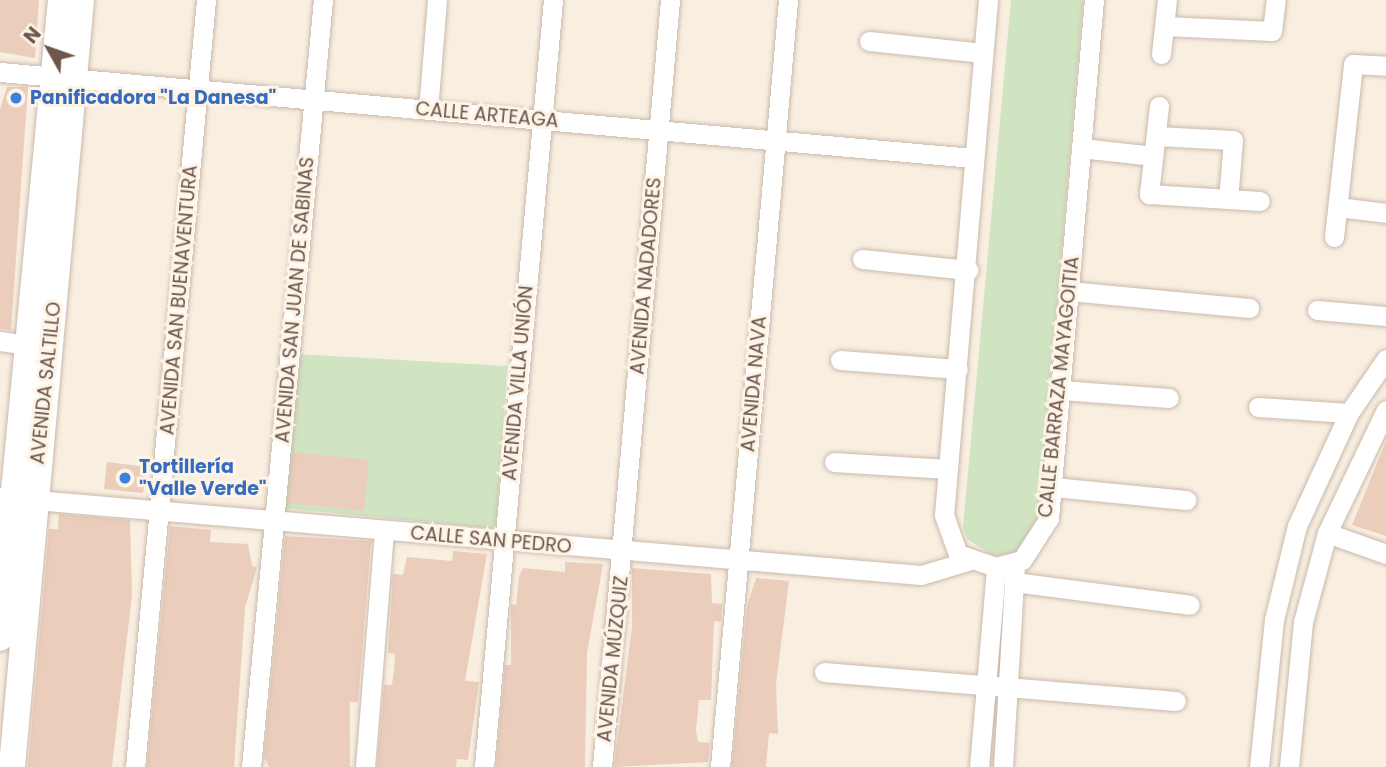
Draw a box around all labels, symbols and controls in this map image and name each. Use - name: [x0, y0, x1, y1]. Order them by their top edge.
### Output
- north arrow: [14, 14, 84, 84]
- text: N: [18, 21, 47, 49]
- place label: Panificadora "La Danesa": [30, 87, 276, 109]
- marker: Panificadora "La Danesa": [8, 90, 24, 106]
- street label: CALLE ARTEAGA: [415, 97, 559, 133]
- street label: AVENIDA SAN JUAN DE SABINAS: [271, 156, 319, 444]
- street label: AVENIDA SAN BUENAVENTURA: [156, 164, 202, 436]
- street label: AVENIDA NADADORES: [626, 176, 666, 376]
- street label: CALLE BARRAZA MAYAGOITIA: [1034, 255, 1084, 519]
- street label: AVENIDA VILLA UNIÓN: [498, 285, 538, 481]
- street label: AVENIDA SALTILLO: [26, 301, 66, 465]
- street label: AVENIDA NAVA: [737, 315, 771, 453]
- place label: Tortillería "Valle Verde": [139, 456, 267, 500]
- marker: Tortillería "Valle Verde": [117, 470, 133, 486]
- street label: CALLE SAN PEDRO: [409, 522, 573, 558]
- street label: AVENIDA MÚZQUIZ: [593, 575, 633, 743]

